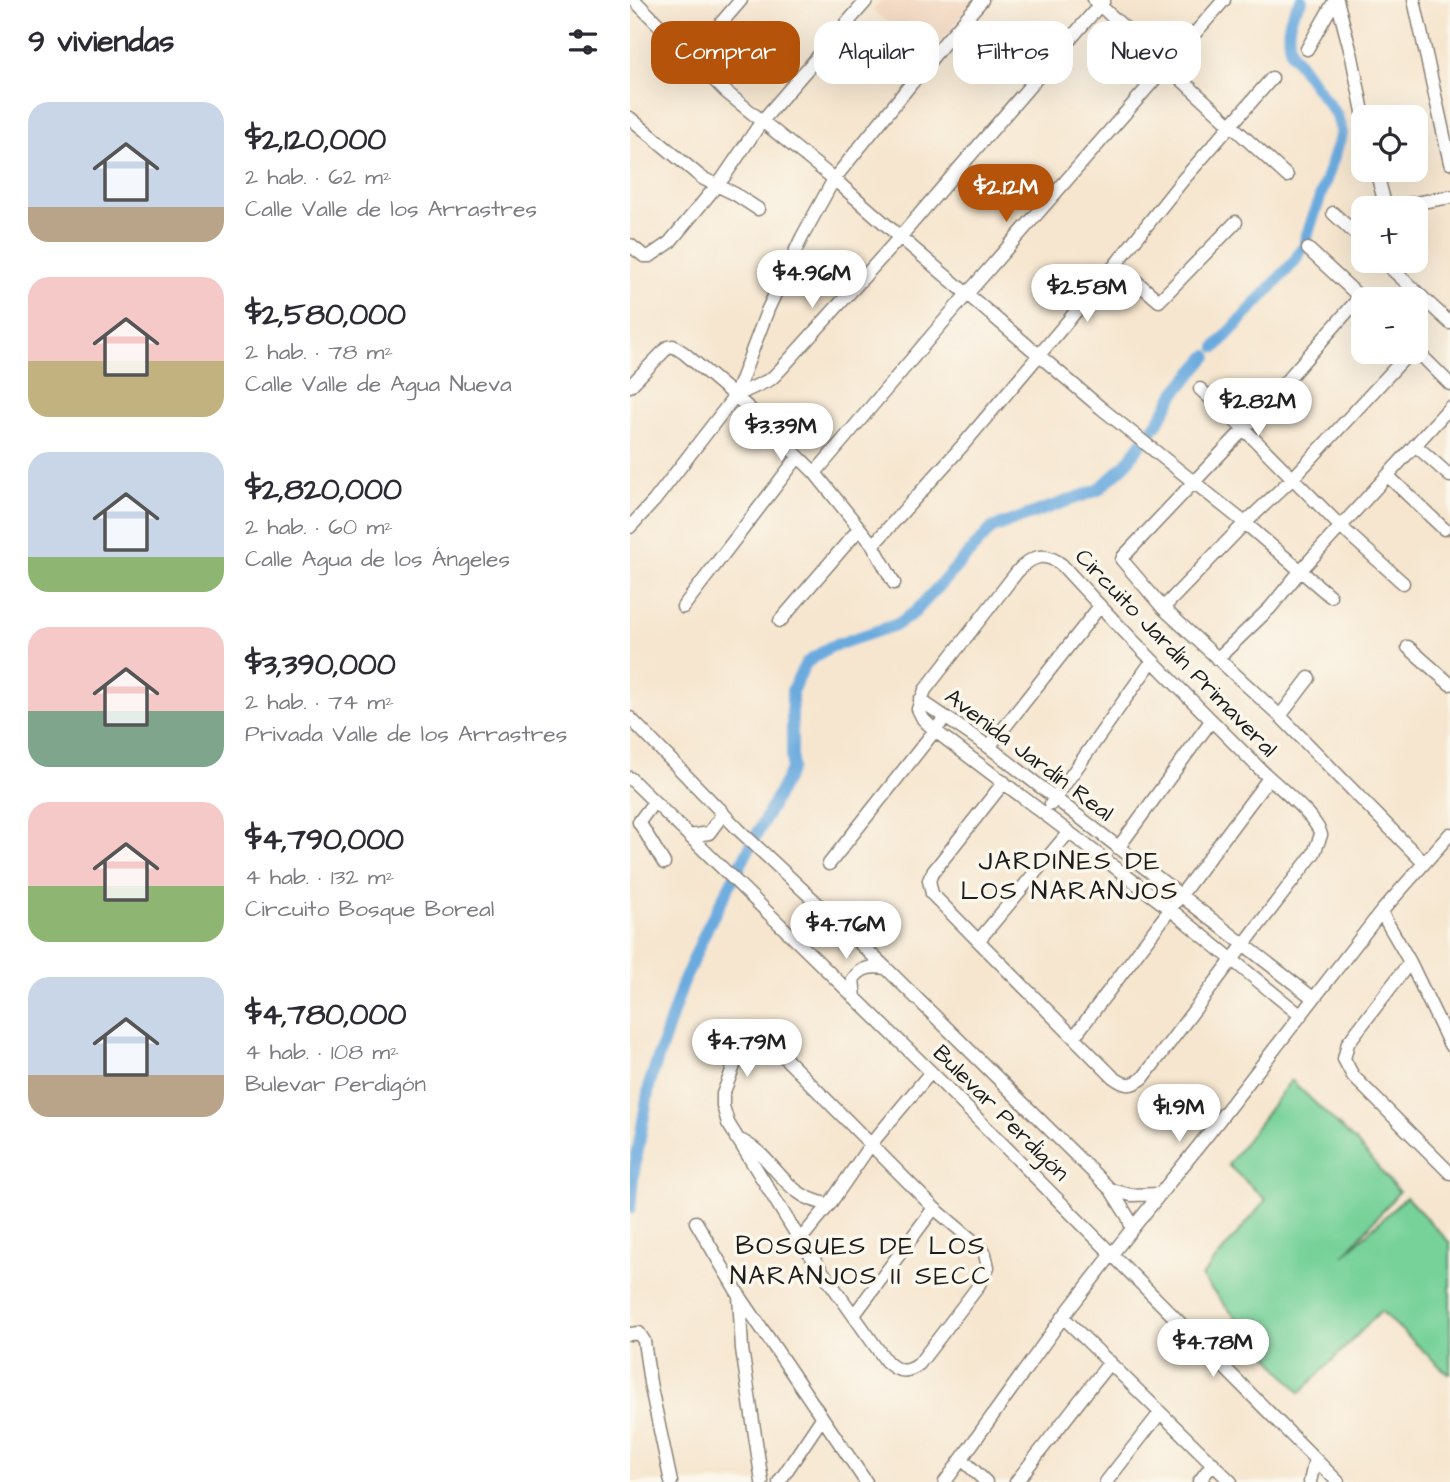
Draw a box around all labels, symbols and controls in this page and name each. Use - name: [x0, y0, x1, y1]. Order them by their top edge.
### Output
- text: 9 viviendas: [28, 21, 174, 63]
- chip: Comprar: [651, 21, 800, 84]
- chip: Alquilar: [814, 21, 939, 84]
- chip: Filtros: [953, 21, 1073, 84]
- chip: Nuevo: [1087, 21, 1201, 84]
- icon: filters: [564, 23, 602, 61]
- map controls: [1351, 105, 1428, 364]
- button: locate: [1351, 105, 1428, 182]
- text: $2,120,000: [245, 119, 386, 161]
- icon: home: [84, 130, 168, 214]
- text: 2 hab. · 62 m²: [245, 161, 392, 193]
- pin: $2.12M: [949, 164, 1063, 224]
- text: $2.12M: [974, 171, 1038, 203]
- text: Calle Valle de los Arrastres: [245, 193, 537, 225]
- button: +: [1351, 196, 1428, 273]
- pin: $4.96M: [755, 250, 869, 310]
- text: $4.96M: [773, 257, 851, 289]
- pin: $2.58M: [1030, 264, 1144, 324]
- text: $2.58M: [1047, 271, 1127, 303]
- button: −: [1351, 287, 1428, 364]
- text: $2,580,000: [245, 294, 406, 336]
- icon: home: [84, 305, 168, 389]
- text: 2 hab. · 78 m²: [245, 336, 393, 368]
- text: Calle Valle de Agua Nueva: [245, 368, 512, 400]
- pin: $2.82M: [1201, 378, 1315, 438]
- text: $2.82M: [1220, 385, 1296, 417]
- pin: $3.39M: [724, 404, 838, 463]
- text: $3.39M: [745, 410, 817, 442]
- text: $2,820,000: [245, 469, 402, 511]
- icon: home: [84, 480, 168, 564]
- text: 2 hab. · 60 m²: [245, 511, 393, 543]
- street label: Circuito Jardín Primaveral: [1068, 542, 1284, 764]
- text: Calle Agua de los Ángeles: [245, 543, 510, 575]
- text: $3,390,000: [245, 644, 396, 686]
- icon: home: [84, 655, 168, 739]
- street label: Avenida Jardín Real: [938, 681, 1120, 829]
- text: 2 hab. · 74 m²: [245, 686, 394, 718]
- text: Privada Valle de los Arrastres: [245, 718, 567, 750]
- text: $4,790,000: [245, 819, 404, 861]
- icon: home: [84, 830, 168, 914]
- district label: JARDINES DE LOS NARANJOS: [961, 843, 1179, 909]
- text: 4 hab. · 132 m²: [245, 861, 394, 893]
- text: Circuito Bosque Boreal: [245, 893, 494, 925]
- pin: $4.76M: [789, 902, 903, 961]
- text: $4.76M: [806, 908, 886, 940]
- text: $4,780,000: [245, 994, 406, 1036]
- icon: home: [84, 1005, 168, 1089]
- pin: $4.79M: [690, 1020, 804, 1079]
- text: $4.79M: [708, 1026, 786, 1058]
- text: 4 hab. · 108 m²: [245, 1036, 399, 1068]
- street label: Bulevar Perdigón: [925, 1038, 1076, 1189]
- text: Bulevar Perdigón: [245, 1068, 426, 1100]
- pin: $1.9M: [1130, 1084, 1228, 1144]
- text: $1.9M: [1153, 1091, 1205, 1123]
- district label: BOSQUES DE LOS NARANJOS II SECC: [730, 1228, 992, 1294]
- pin: $4.78M: [1156, 1320, 1270, 1379]
- text: $4.78M: [1173, 1326, 1253, 1358]

